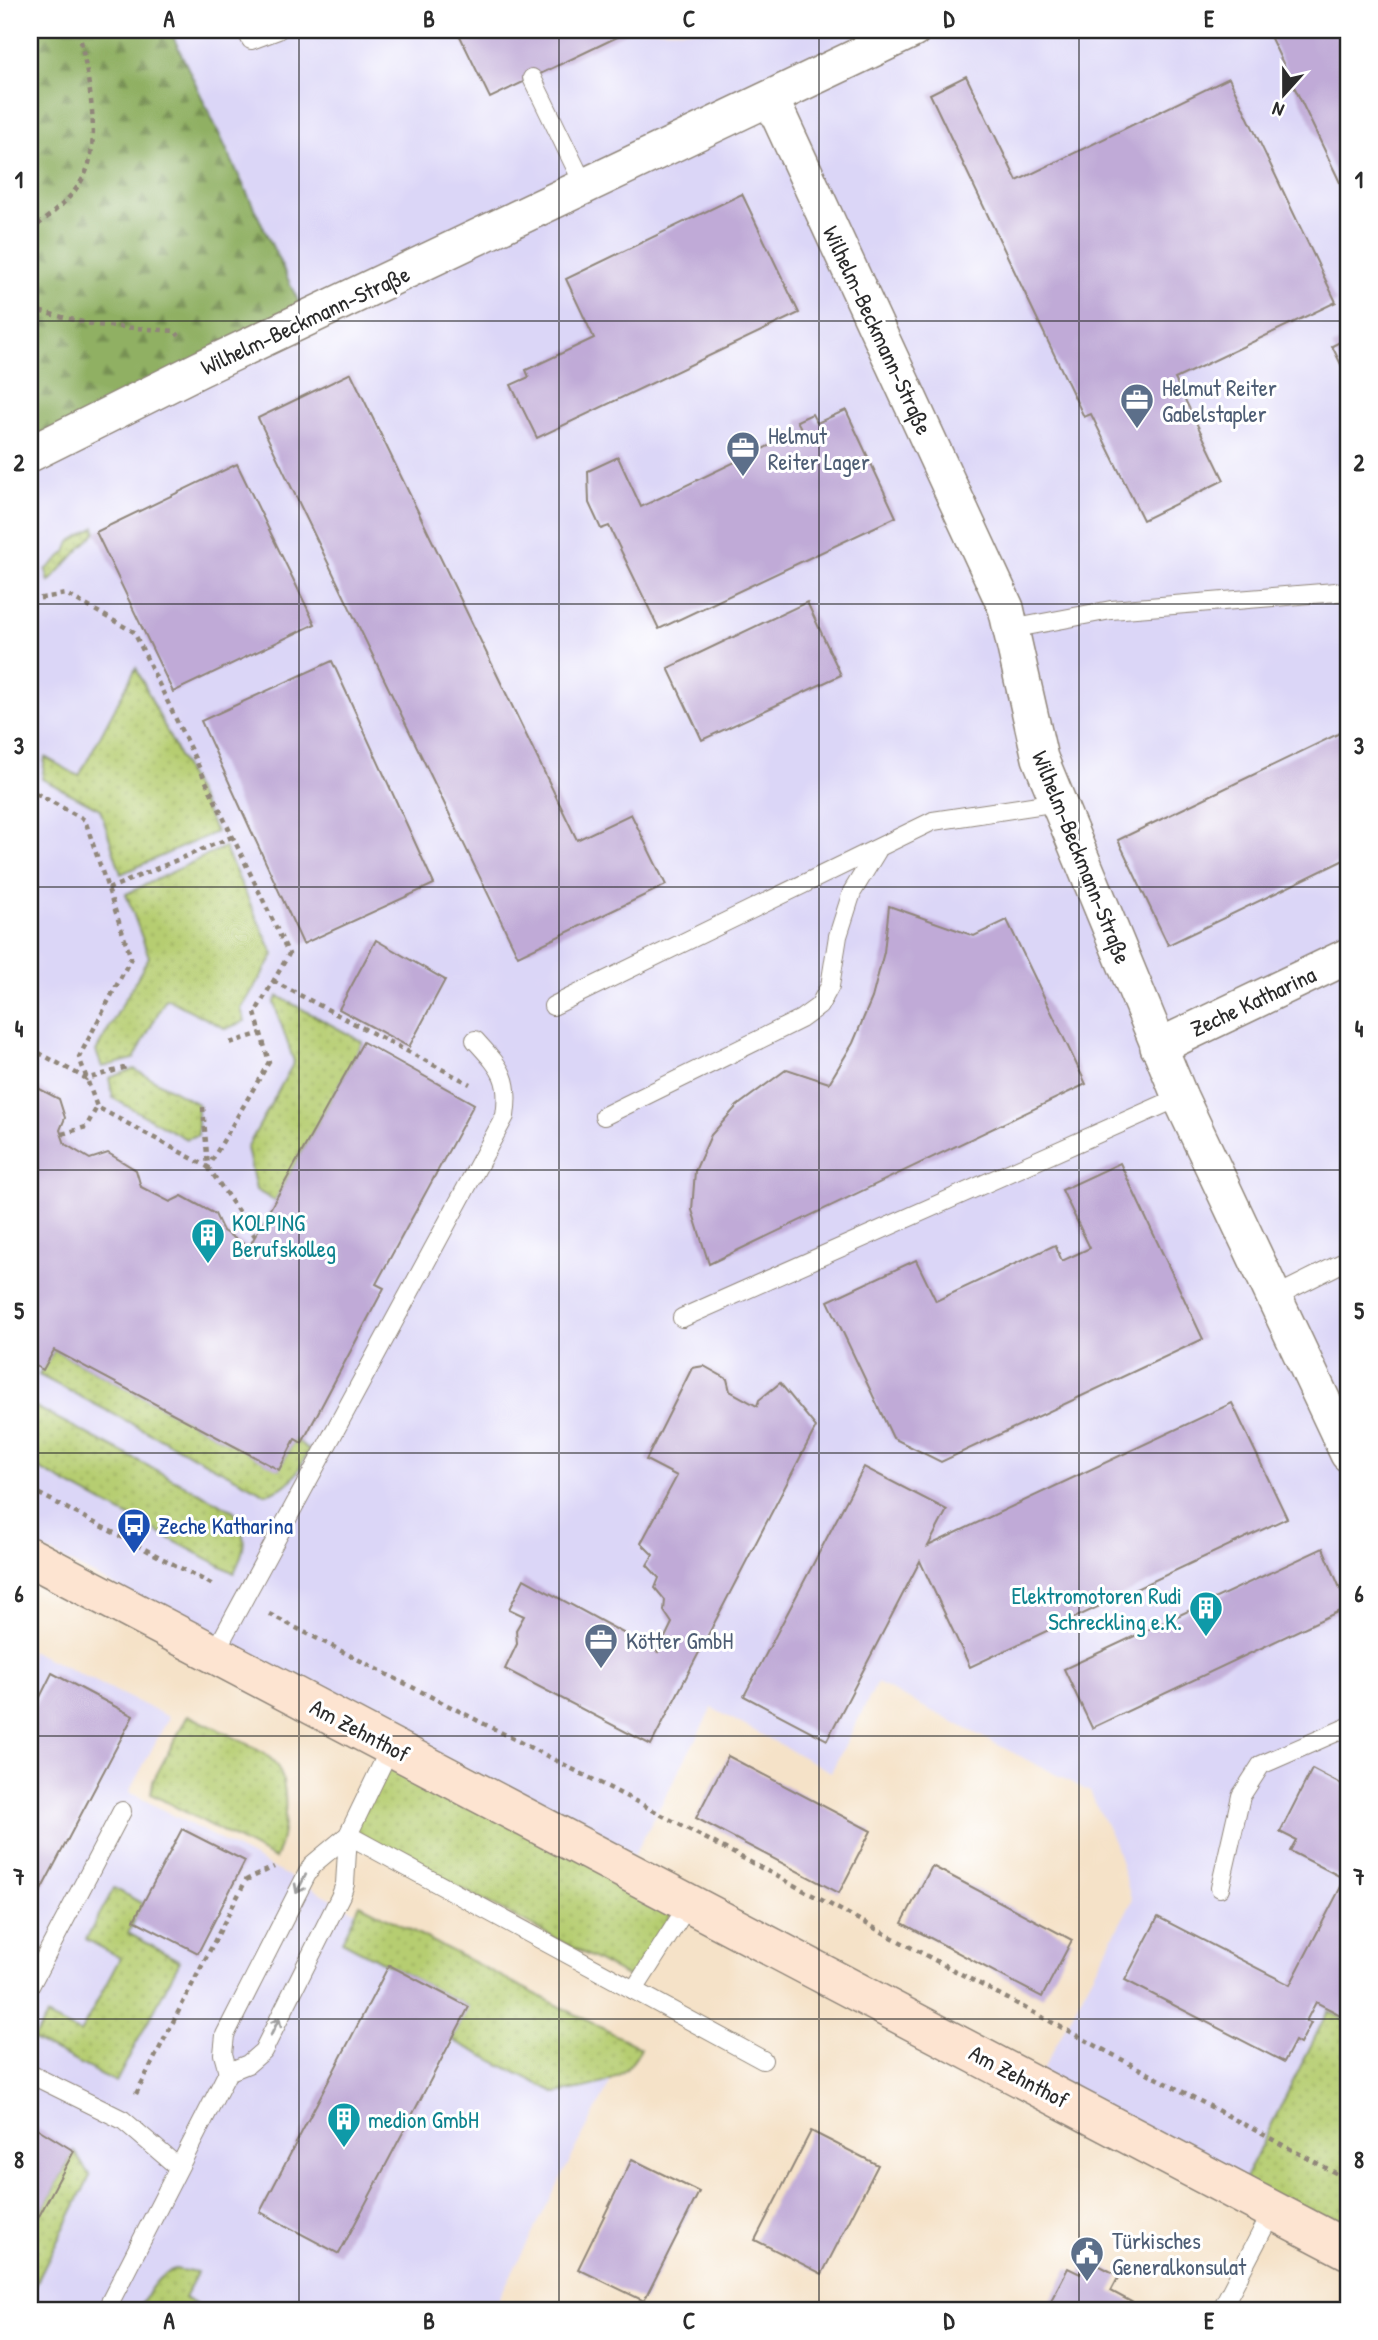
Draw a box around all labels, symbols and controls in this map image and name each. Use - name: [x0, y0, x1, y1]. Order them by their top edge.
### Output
- text: A: [163, 3, 175, 34]
- text: B: [423, 3, 435, 34]
- text: C: [683, 3, 695, 34]
- text: D: [944, 3, 956, 34]
- text: E: [1204, 3, 1215, 34]
- north arrow: [1248, 60, 1318, 130]
- text: N: [1269, 96, 1287, 124]
- text: 1: [15, 164, 23, 195]
- text: 1: [1355, 164, 1363, 195]
- street label: Wilhelm-Beckmann-Straße: [816, 221, 940, 439]
- street label: Wilhelm-Beckmann-Straße: [196, 258, 414, 382]
- place label: Helmut Reiter Gabelstapler: [1162, 372, 1277, 429]
- office icon: Helmut Reiter Gabelstapler: [1118, 381, 1156, 430]
- place label: Helmut Reiter Lager: [768, 420, 870, 477]
- office icon: Helmut Reiter Lager: [724, 429, 762, 478]
- text: 2: [14, 447, 25, 478]
- text: 2: [1354, 447, 1365, 478]
- text: 3: [14, 730, 24, 761]
- text: 3: [1354, 730, 1364, 761]
- street label: Wilhelm-Beckmann-Straße: [1025, 746, 1139, 968]
- street label: Zeche Katharina: [1185, 958, 1321, 1044]
- text: 4: [15, 1013, 24, 1044]
- text: 4: [1355, 1013, 1364, 1044]
- place label: KOLPING Berufskolleg: [232, 1207, 336, 1264]
- building icon: KOLPING Berufskolleg: [189, 1216, 227, 1265]
- text: 5: [14, 1295, 24, 1326]
- text: 5: [1354, 1295, 1364, 1326]
- bus stop icon: Zeche Katharina: [115, 1506, 153, 1555]
- place label: Zeche Katharina: [158, 1510, 293, 1541]
- text: 6: [14, 1578, 24, 1609]
- text: 6: [1354, 1578, 1364, 1609]
- place label: Elektromotoren Rudi Schreckling e.K.: [1011, 1580, 1182, 1637]
- building icon: Elektromotoren Rudi Schreckling e.K.: [1187, 1589, 1225, 1638]
- office icon: Kötter GmbH: [582, 1621, 620, 1670]
- place label: Kötter GmbH: [626, 1625, 733, 1656]
- street label: Am Zehnthof: [305, 1691, 416, 1769]
- text: 7: [12, 1861, 25, 1892]
- text: 7: [1352, 1861, 1365, 1892]
- one-way arrow: [294, 1873, 308, 1894]
- one-way arrow: [269, 2017, 282, 2038]
- street label: Am Zehnthof: [964, 2037, 1075, 2115]
- building icon: medion GmbH: [325, 2100, 363, 2149]
- place label: medion GmbH: [368, 2104, 479, 2135]
- text: 8: [14, 2144, 24, 2175]
- text: 8: [1354, 2144, 1364, 2175]
- place label: Türkisches Generalkonsulat: [1112, 2225, 1247, 2282]
- public building icon: Türkisches Generalkonsulat: [1068, 2234, 1106, 2283]
- text: A: [163, 2305, 175, 2336]
- text: B: [423, 2305, 435, 2336]
- text: C: [683, 2305, 695, 2336]
- text: D: [944, 2305, 956, 2336]
- text: E: [1204, 2305, 1215, 2336]

